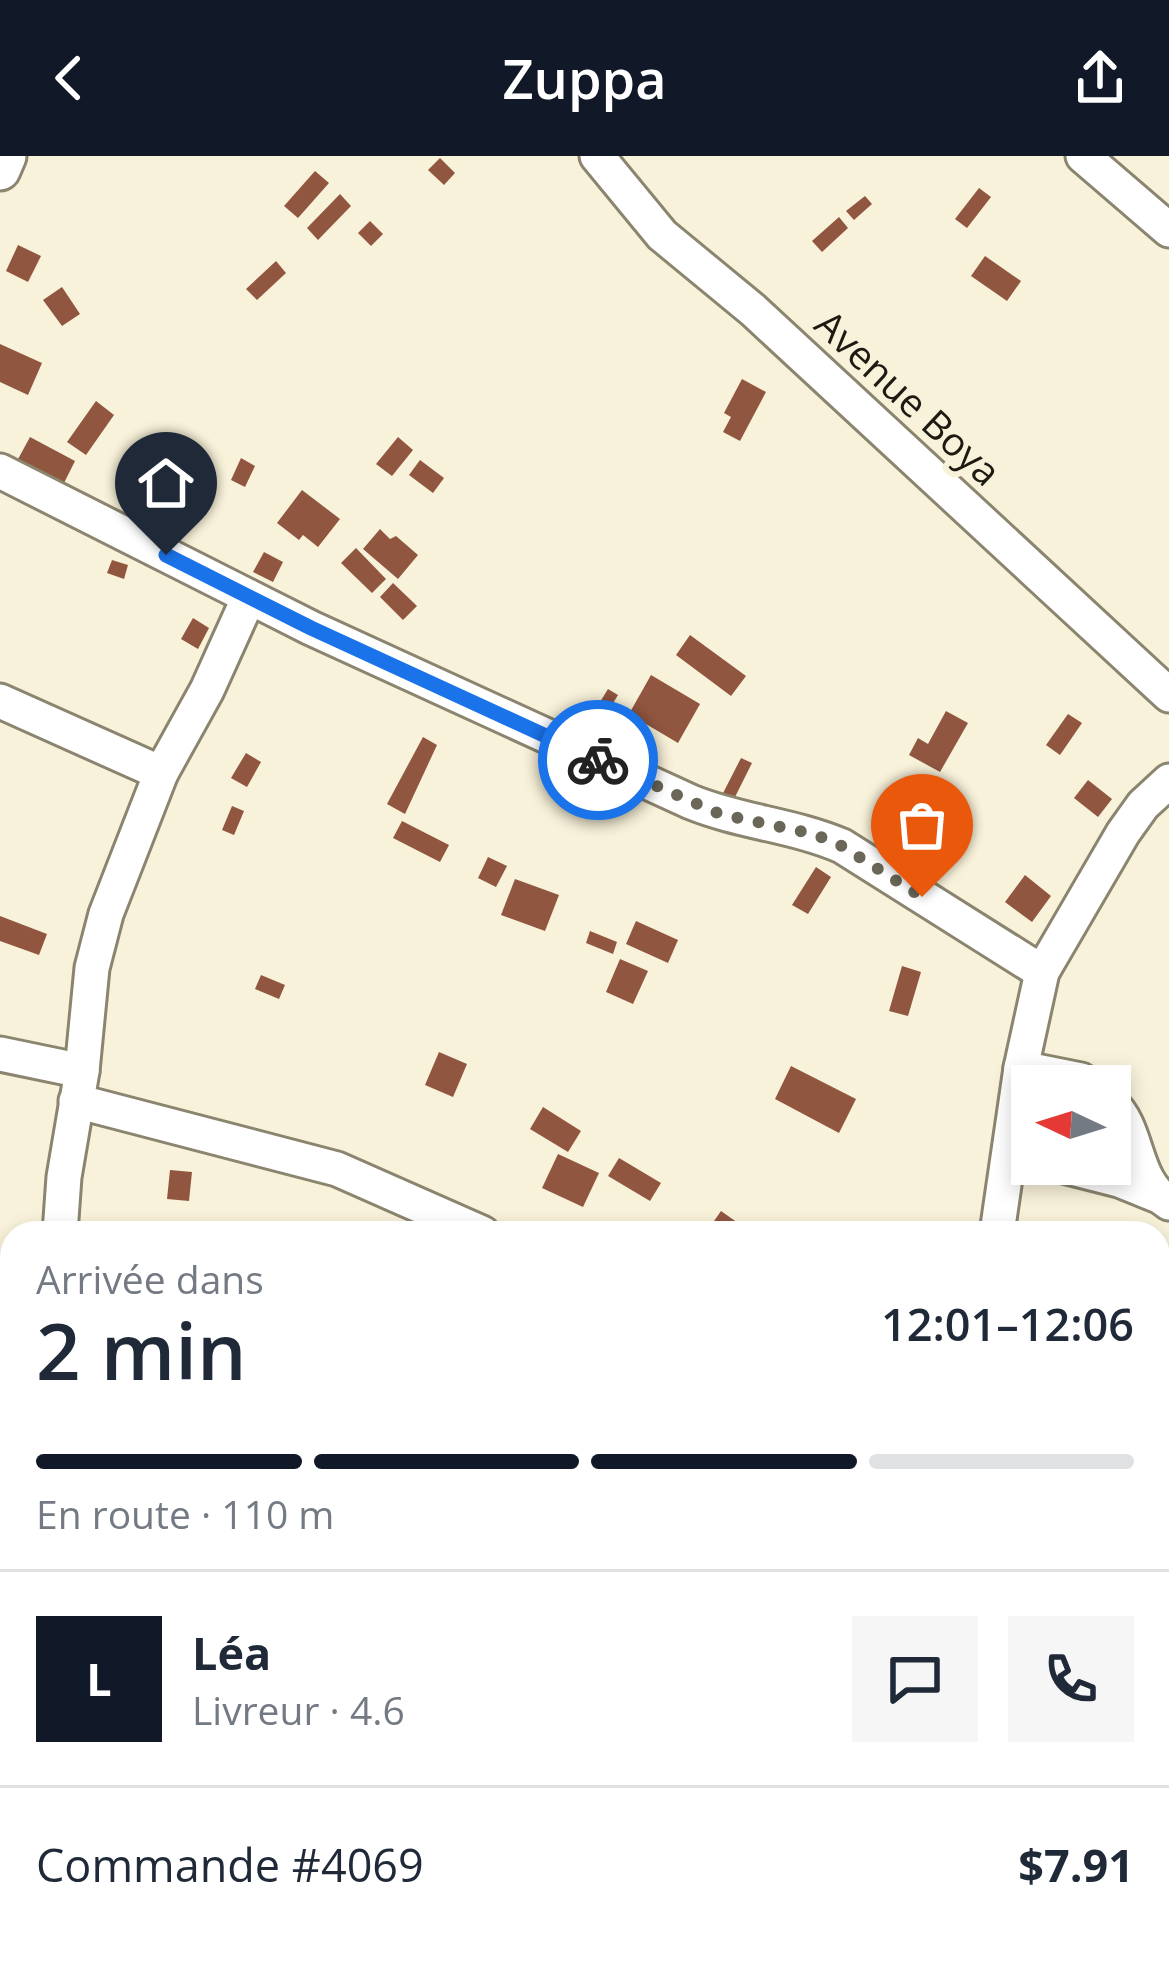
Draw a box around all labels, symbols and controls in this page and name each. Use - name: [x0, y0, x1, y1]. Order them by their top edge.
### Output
- text: Zuppa: [503, 41, 666, 115]
- icon: back: [36, 45, 102, 111]
- icon: share: [1067, 45, 1133, 111]
- street label: Avenue Boya: [805, 297, 1013, 497]
- pin: [115, 432, 217, 555]
- icon: home: [133, 450, 199, 516]
- courier: [538, 700, 658, 820]
- icon: bike: [565, 727, 631, 793]
- pin: [871, 774, 973, 897]
- icon: bag: [889, 792, 955, 858]
- north arrow: [1011, 1065, 1131, 1185]
- map controls: [1011, 1065, 1131, 1185]
- text: Arrivée dans: [36, 1252, 264, 1305]
- text: 12:01–12:06: [881, 1293, 1134, 1354]
- text: 2 min: [36, 1297, 247, 1403]
- text: En route · 110 m: [36, 1487, 334, 1540]
- button: chat: [852, 1616, 978, 1742]
- button: phone: [1008, 1616, 1134, 1742]
- text: Léa: [192, 1622, 271, 1683]
- text: L: [86, 1648, 112, 1709]
- text: Livreur · 4.6: [192, 1683, 405, 1736]
- text: Commande #4069: [36, 1834, 424, 1895]
- text: $7.91: [1018, 1834, 1134, 1895]

